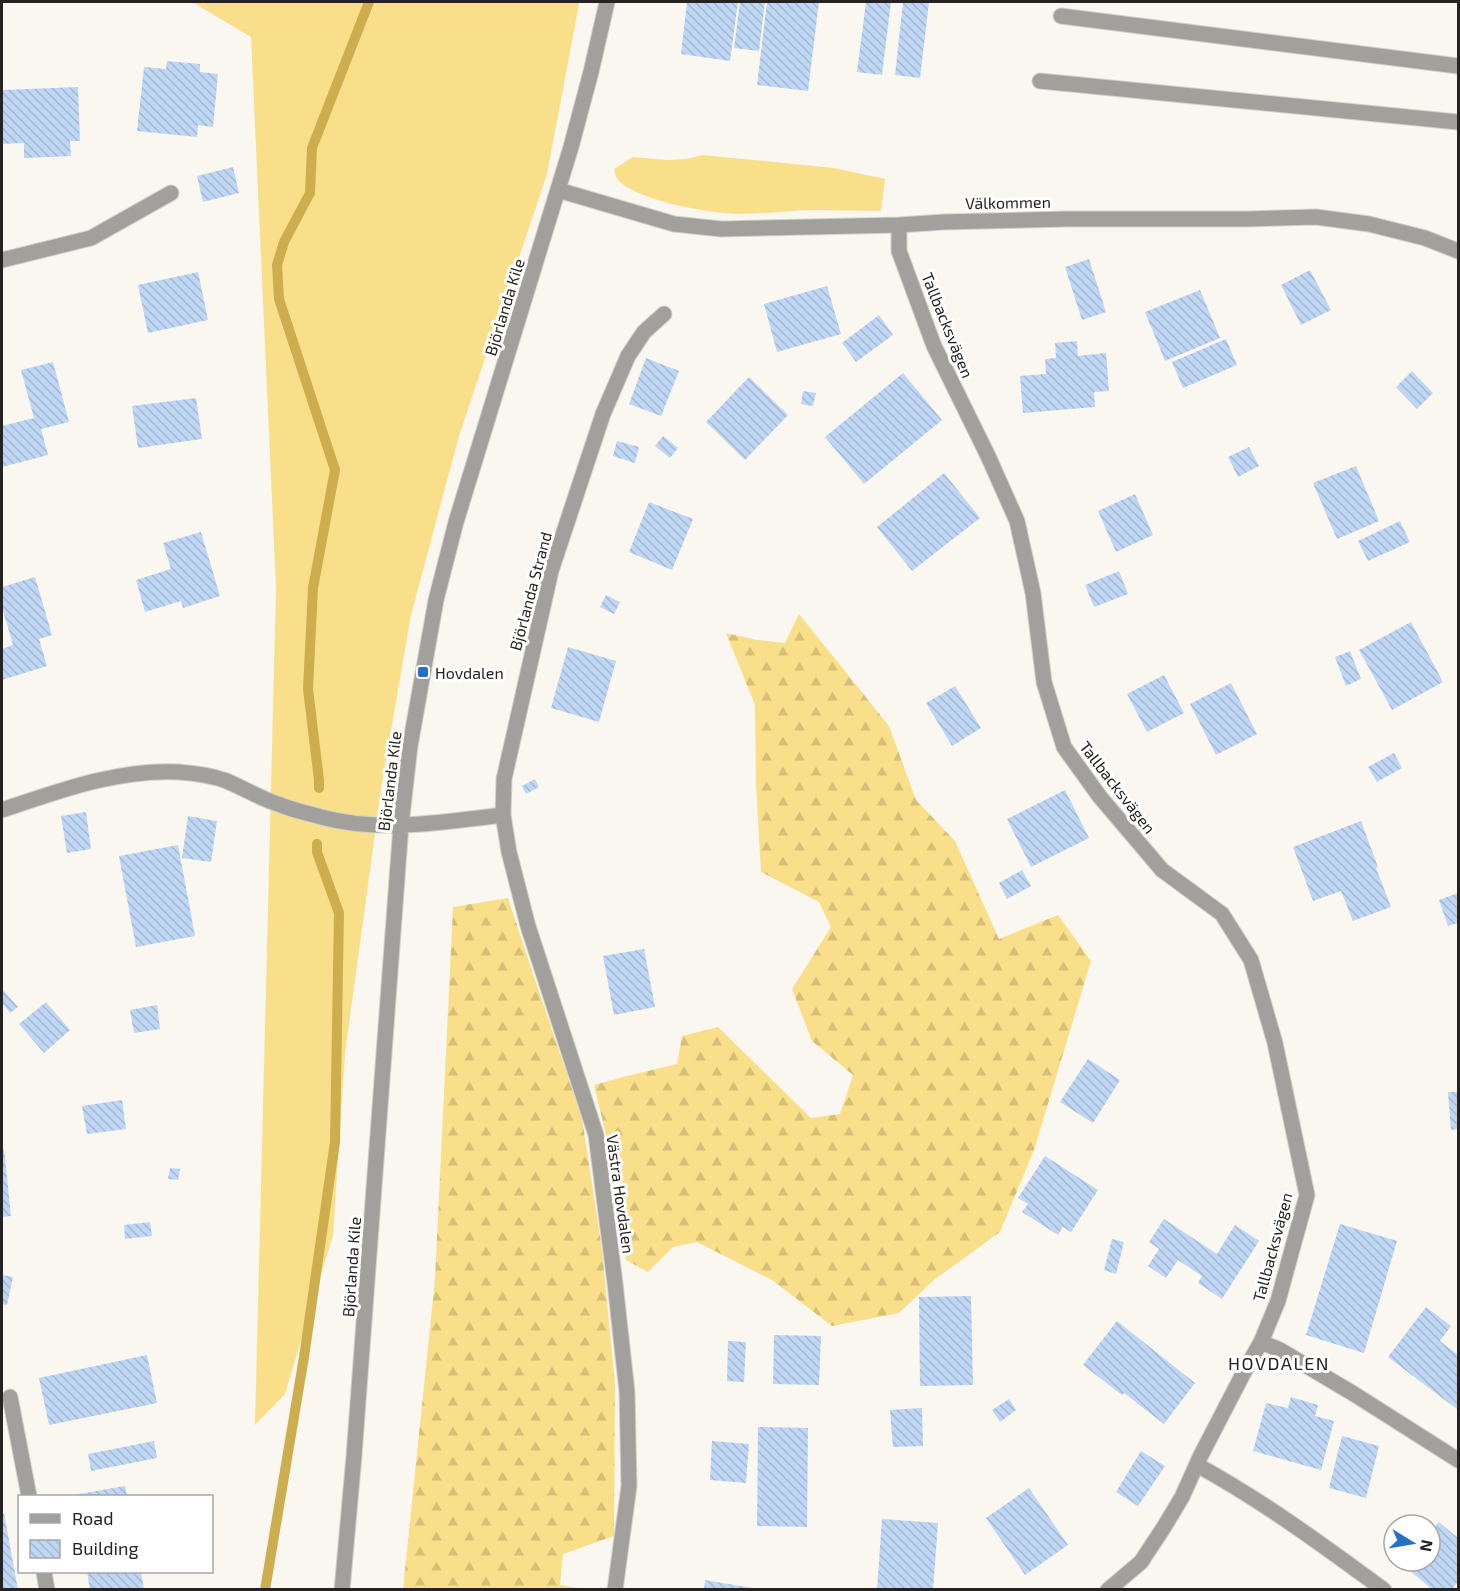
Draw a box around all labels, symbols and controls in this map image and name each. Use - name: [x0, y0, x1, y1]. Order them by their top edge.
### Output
- street label: Välkommen: [965, 192, 1051, 212]
- street label: Björlanda Kile: [480, 256, 529, 358]
- street label: Tallbacksvägen: [918, 270, 978, 380]
- street label: Björlanda Strand: [505, 529, 556, 653]
- place label: Hovdalen: [435, 663, 504, 682]
- marker: Hovdalen: [416, 665, 430, 679]
- street label: Björlanda Kile: [373, 730, 406, 832]
- street label: Tallbacksvägen: [1076, 737, 1160, 837]
- street label: Västra Hovdalen: [603, 1133, 639, 1255]
- street label: Tallbacksvägen: [1248, 1190, 1296, 1304]
- street label: Björlanda Kile: [338, 1216, 365, 1318]
- district label: HOVDALEN: [1228, 1352, 1330, 1374]
- legend: [18, 1495, 213, 1573]
- text: Road: [72, 1507, 113, 1529]
- north arrow: [1382, 1513, 1442, 1573]
- text: Building: [72, 1537, 139, 1559]
- text: N: [1417, 1538, 1438, 1553]

